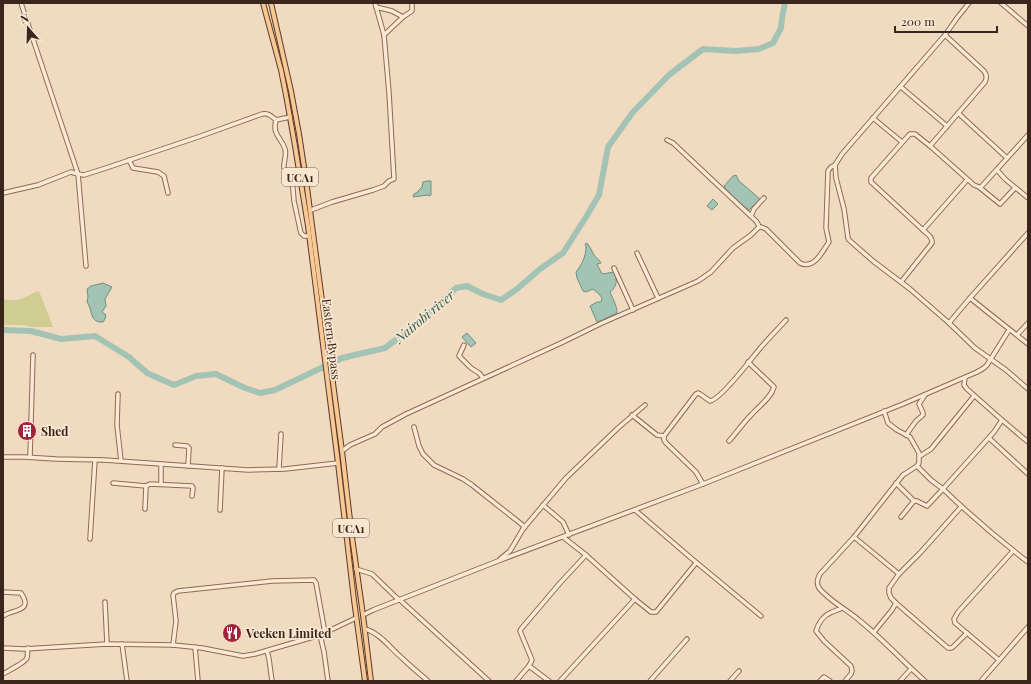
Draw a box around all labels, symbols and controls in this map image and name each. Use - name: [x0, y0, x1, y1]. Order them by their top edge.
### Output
- north arrow: [8, 8, 48, 48]
- scale bar: [895, 8, 997, 34]
- text: N: [18, 10, 31, 27]
- text: 200 m: [901, 13, 935, 29]
- road number: UCA1: [282, 168, 318, 186]
- water label: Nairobi river: [390, 286, 458, 347]
- street label: Eastern Bypass: [319, 298, 345, 380]
- building icon: Shed: [16, 420, 38, 442]
- place label: Shed: [41, 423, 68, 439]
- road number: UCA1: [333, 519, 369, 537]
- restaurant icon: Veeken Limited: [221, 622, 243, 644]
- place label: Veeken Limited: [245, 625, 331, 641]

